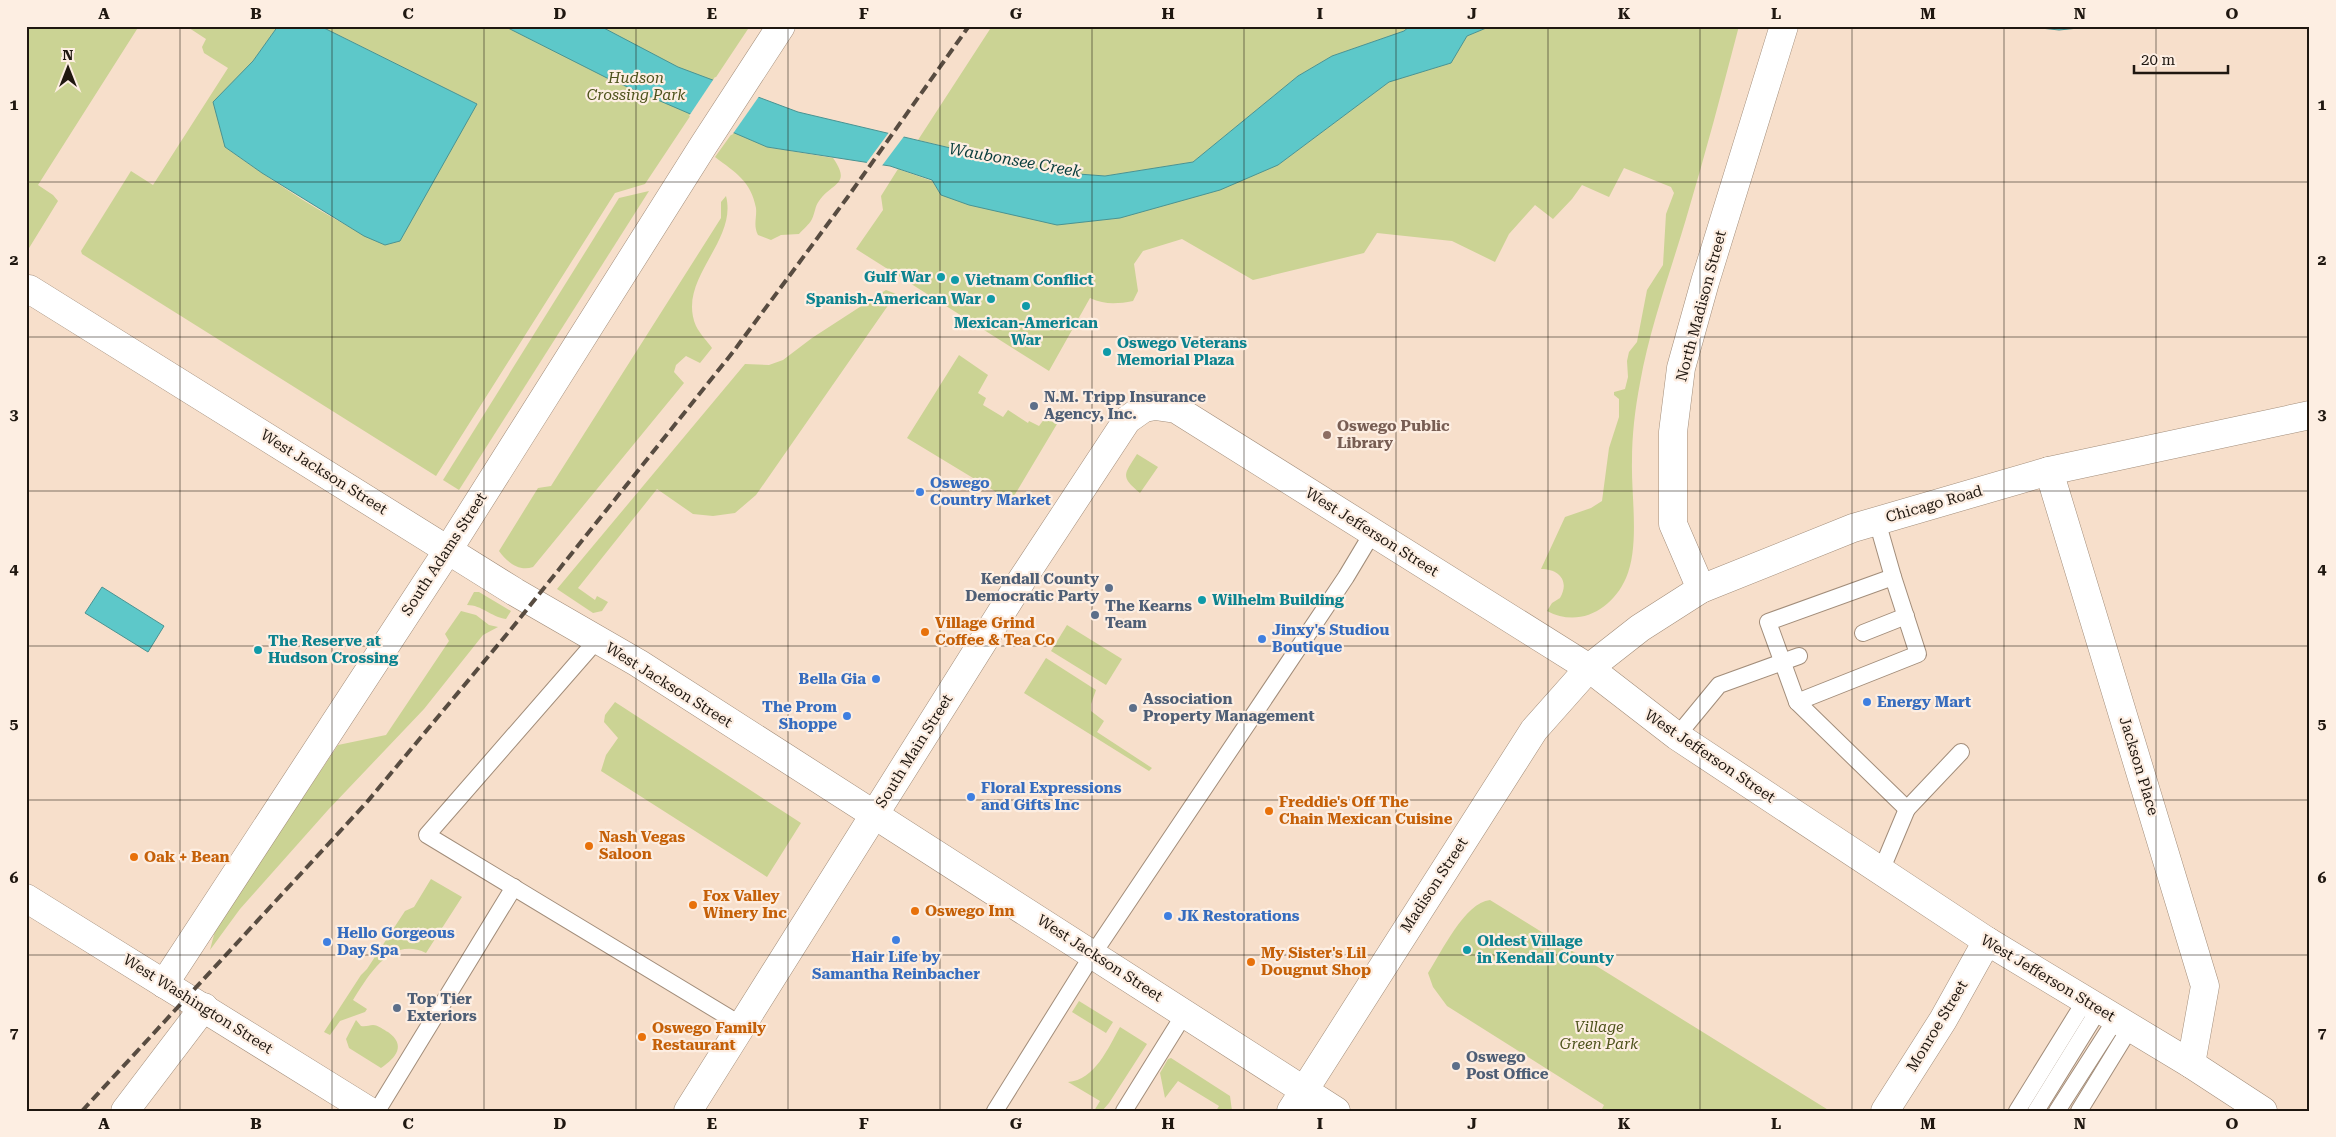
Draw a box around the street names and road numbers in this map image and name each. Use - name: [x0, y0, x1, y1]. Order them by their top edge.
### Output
- street label: North Madison Street: [1672, 228, 1730, 384]
- street label: West Jackson Street: [257, 426, 391, 519]
- street label: Chicago Road: [1884, 481, 1985, 526]
- street label: West Jefferson Street: [1302, 484, 1442, 581]
- street label: South Adams Street: [397, 489, 491, 619]
- street label: West Jackson Street: [602, 639, 736, 732]
- street label: South Main Street: [872, 690, 956, 811]
- street label: West Jefferson Street: [1641, 706, 1779, 807]
- street label: Jackson Place: [2115, 714, 2163, 818]
- street label: Madison Street: [1397, 834, 1472, 936]
- street label: West Jackson Street: [1034, 911, 1166, 1006]
- street label: West Jefferson Street: [1977, 931, 2119, 1026]
- street label: West Washington Street: [120, 950, 277, 1058]
- street label: Monroe Street: [1903, 977, 1972, 1075]

